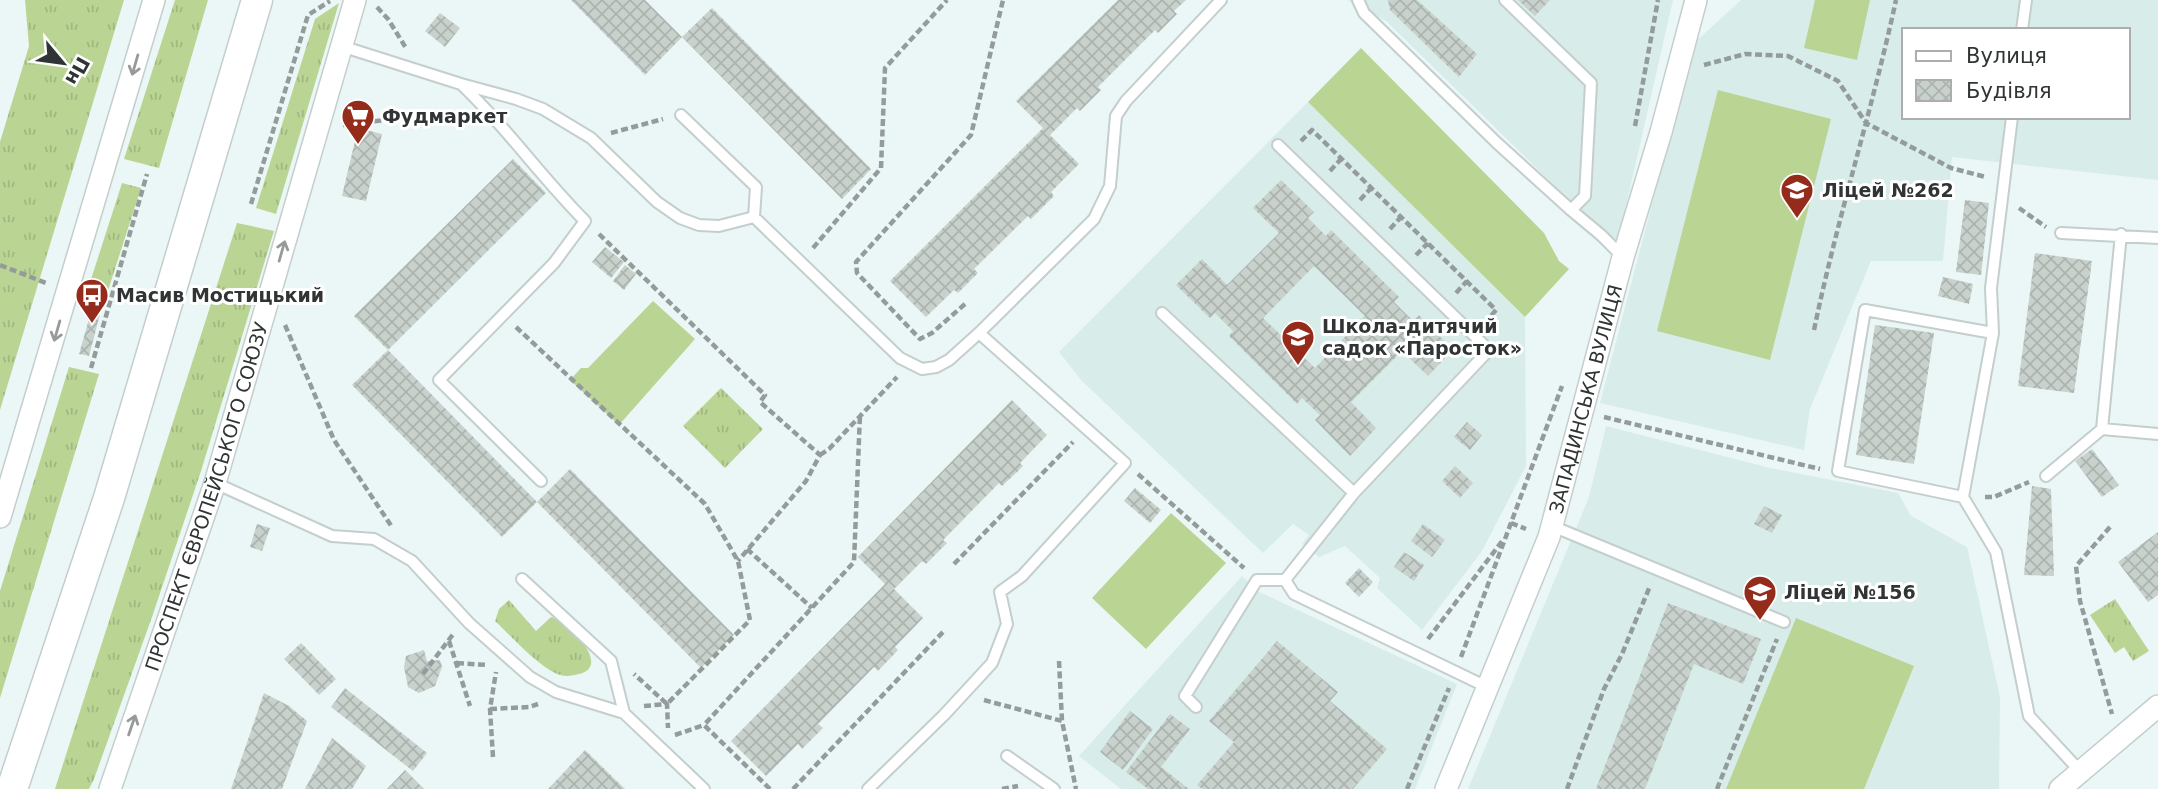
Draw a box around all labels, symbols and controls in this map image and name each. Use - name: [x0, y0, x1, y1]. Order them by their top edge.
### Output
- north arrow: [28, 28, 98, 98]
- legend: [1902, 28, 2130, 119]
- text: Вулиця: [1966, 44, 2047, 68]
- text: Пн: [61, 53, 95, 89]
- one-way arrow: [127, 54, 140, 76]
- text: Будівля: [1966, 79, 2052, 103]
- supermarket icon: Фудмаркет: [339, 97, 377, 146]
- place label: Фудмаркет: [382, 105, 507, 127]
- school or university icon: Ліцей №262: [1778, 171, 1816, 220]
- place label: Ліцей №262: [1822, 179, 1954, 201]
- one-way arrow: [276, 240, 289, 263]
- bus stop icon: Масив Мостицький: [73, 276, 111, 325]
- street label: ЗАПАДИНСЬКА ВУЛИЦЯ: [1545, 282, 1626, 516]
- place label: Масив Мостицький: [116, 284, 324, 306]
- place label: Школа-дитячий садок «Паросток»: [1322, 315, 1522, 359]
- school or university icon: Школа-дитячий садок «Паросток»: [1279, 318, 1317, 367]
- one-way arrow: [49, 319, 62, 341]
- street label: ПРОСПЕКТ ЄВРОПЕЙСЬКОГО СОЮЗУ: [140, 319, 272, 674]
- school or university icon: Ліцей №156: [1741, 573, 1779, 622]
- place label: Ліцей №156: [1784, 581, 1916, 603]
- one-way arrow: [127, 714, 139, 736]

